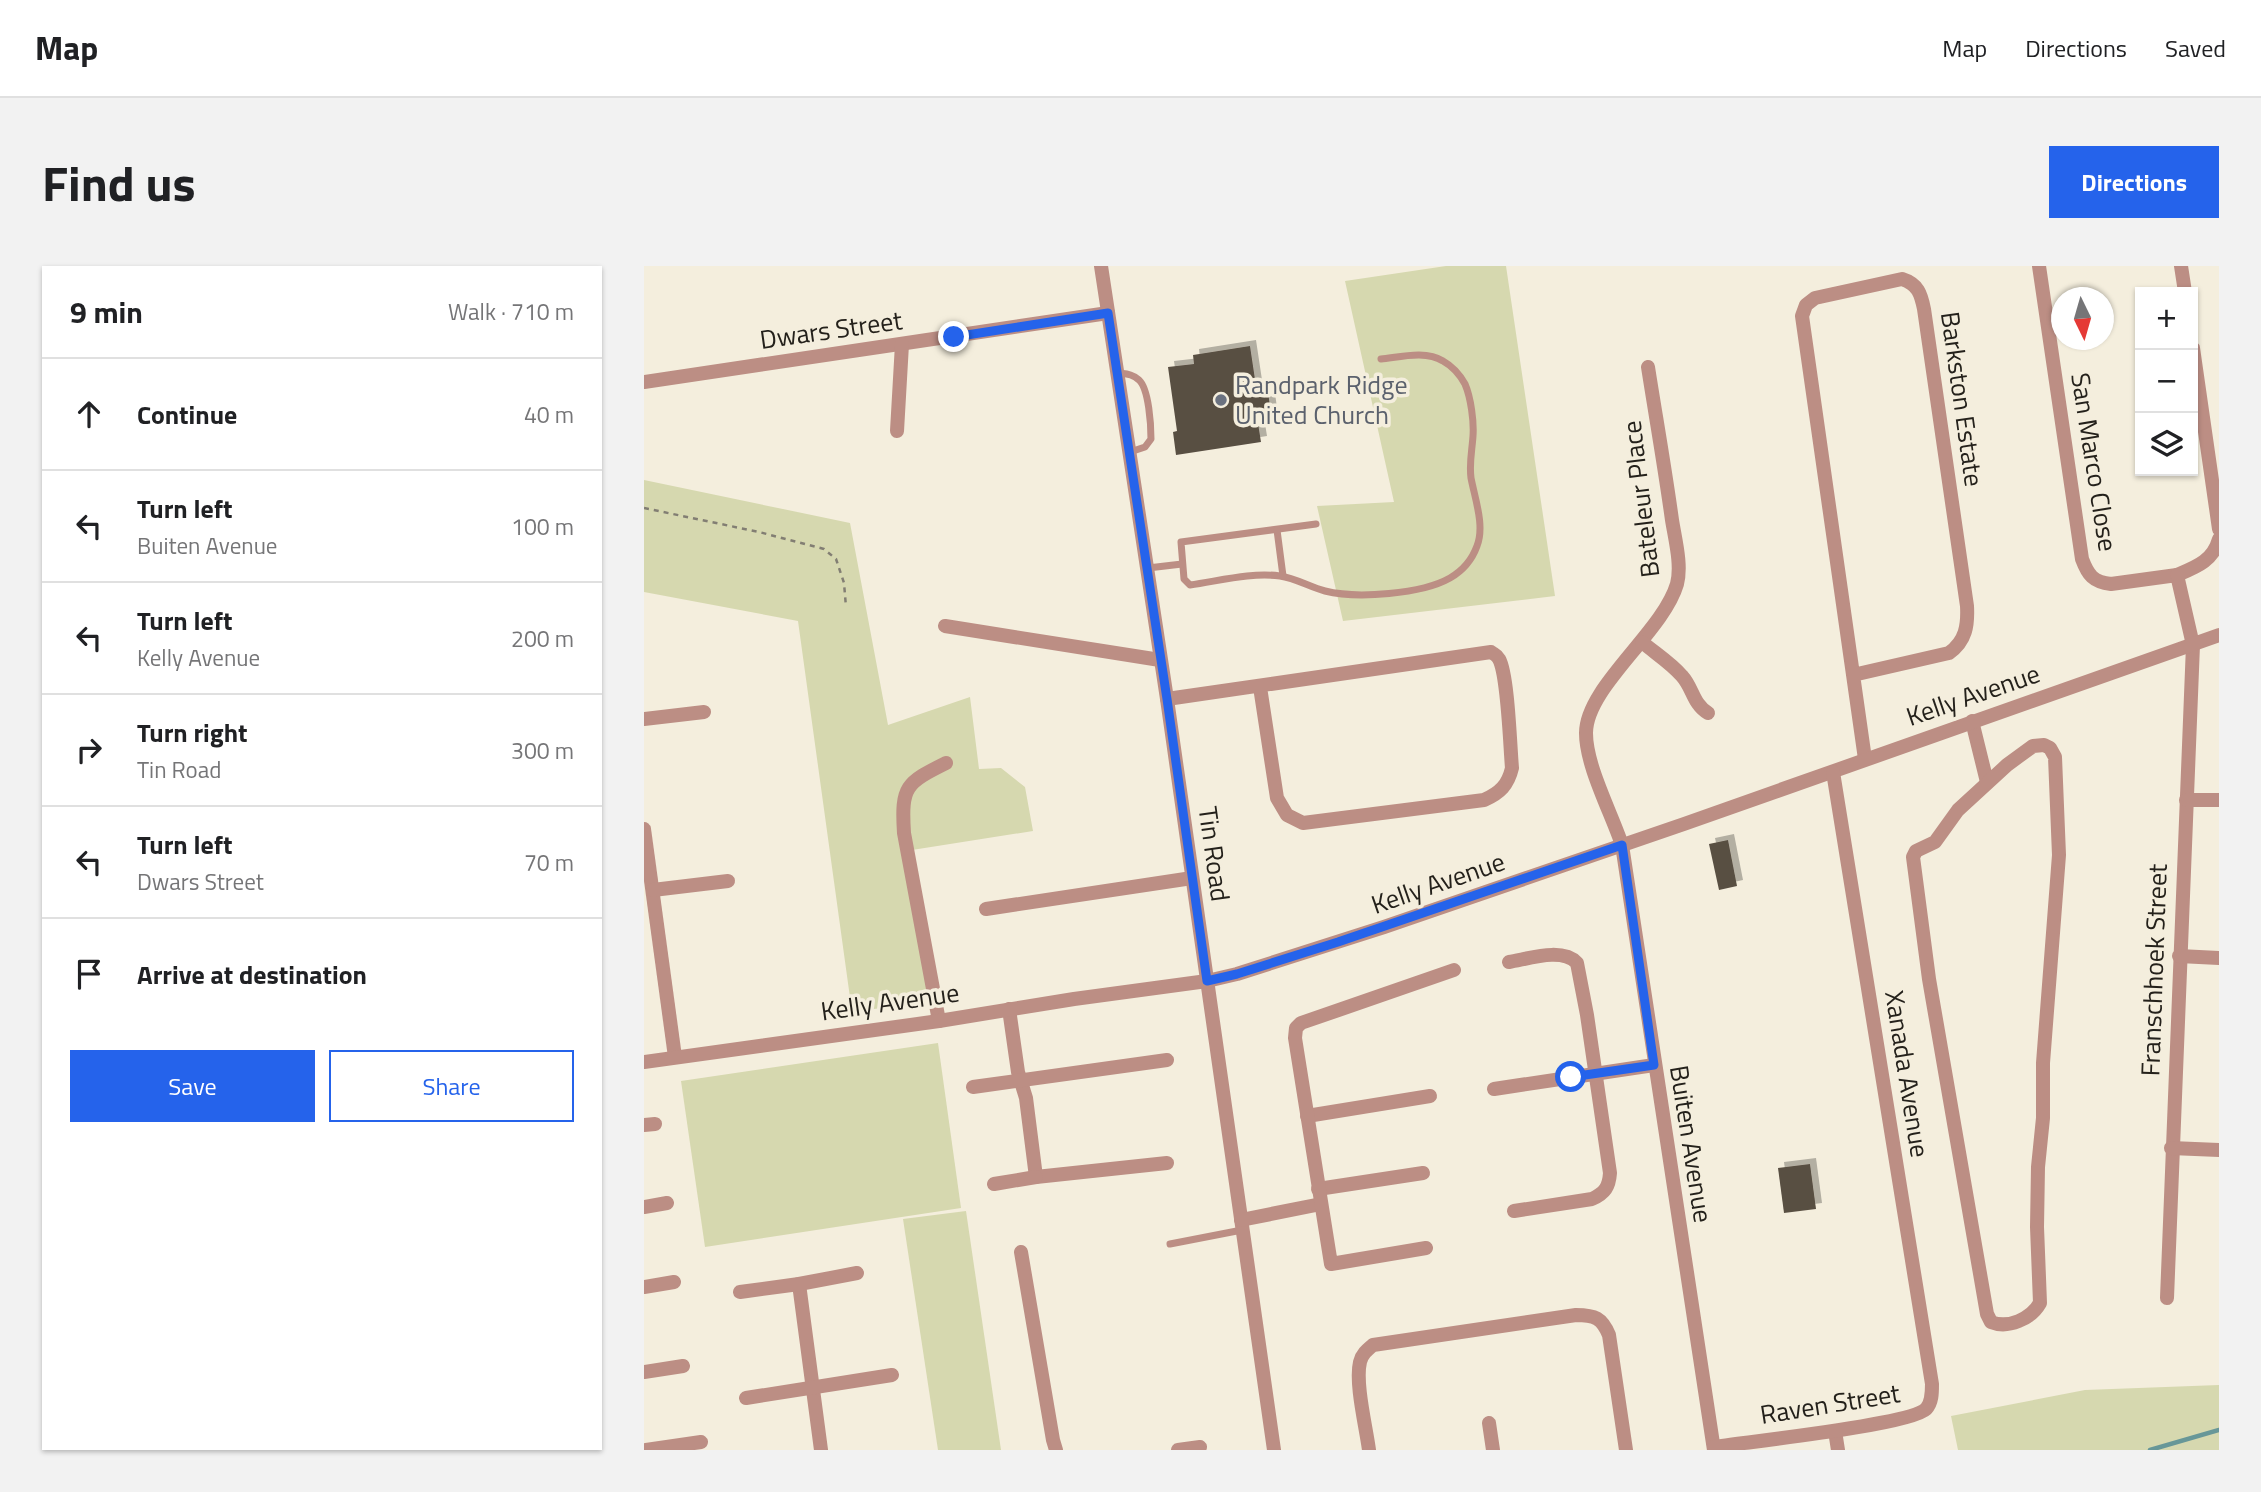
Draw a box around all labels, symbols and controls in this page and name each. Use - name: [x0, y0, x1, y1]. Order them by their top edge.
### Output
- text: Map: [35, 23, 98, 73]
- text: Map: [1942, 30, 1987, 66]
- text: Directions: [2025, 30, 2127, 66]
- text: Saved: [2165, 30, 2226, 66]
- text: Find us: [42, 145, 196, 220]
- button: Directions: [2049, 146, 2219, 218]
- north arrow: [2051, 287, 2114, 350]
- map controls: [2135, 287, 2198, 476]
- button: +: [2135, 287, 2198, 350]
- text: 9 min: [70, 289, 143, 335]
- text: Walk · 710 m: [448, 294, 574, 329]
- street label: Dwars Street: [757, 300, 905, 359]
- street label: Barkston Estate: [1931, 309, 1994, 489]
- route end: [938, 321, 969, 352]
- button: −: [2135, 350, 2198, 413]
- place label: Randpark Ridge United Church: [1235, 365, 1408, 434]
- street label: San Marco Close: [2061, 370, 2128, 554]
- marker: Randpark Ridge United Church: [1213, 392, 1229, 408]
- icon: ahead: [70, 395, 108, 433]
- text: Continue: [137, 395, 237, 434]
- text: 40 m: [524, 397, 574, 432]
- button: layers: [2135, 413, 2198, 476]
- street label: Bateleur Place: [1612, 418, 1669, 580]
- text: Turn left: [137, 489, 232, 528]
- icon: left: [70, 507, 108, 545]
- text: 100 m: [511, 509, 574, 544]
- text: Buiten Avenue: [137, 528, 277, 563]
- text: Turn left: [137, 601, 232, 640]
- icon: left: [70, 619, 108, 657]
- text: 200 m: [511, 621, 574, 656]
- text: Kelly Avenue: [137, 640, 260, 675]
- street label: Kelly Avenue: [1901, 653, 2045, 736]
- text: Turn right: [137, 713, 248, 752]
- icon: right: [70, 731, 108, 769]
- text: 300 m: [511, 733, 574, 768]
- text: Tin Road: [137, 752, 221, 787]
- street label: Tin Road: [1189, 804, 1240, 904]
- text: Turn left: [137, 825, 232, 864]
- street label: Kelly Avenue: [1366, 841, 1510, 924]
- icon: left: [70, 843, 108, 881]
- text: 70 m: [524, 845, 574, 880]
- street label: Franschhoek Street: [2130, 863, 2177, 1077]
- text: Dwars Street: [137, 864, 264, 899]
- icon: arrive: [70, 955, 108, 993]
- text: Arrive at destination: [137, 955, 367, 994]
- street label: Kelly Avenue: [818, 973, 962, 1030]
- street label: Xanada Avenue: [1875, 988, 1940, 1160]
- button: Save: [70, 1050, 315, 1122]
- button: Share: [329, 1050, 574, 1122]
- route start: [1555, 1061, 1586, 1092]
- street label: Buiten Avenue: [1660, 1062, 1723, 1225]
- street label: Raven Street: [1757, 1373, 1903, 1434]

